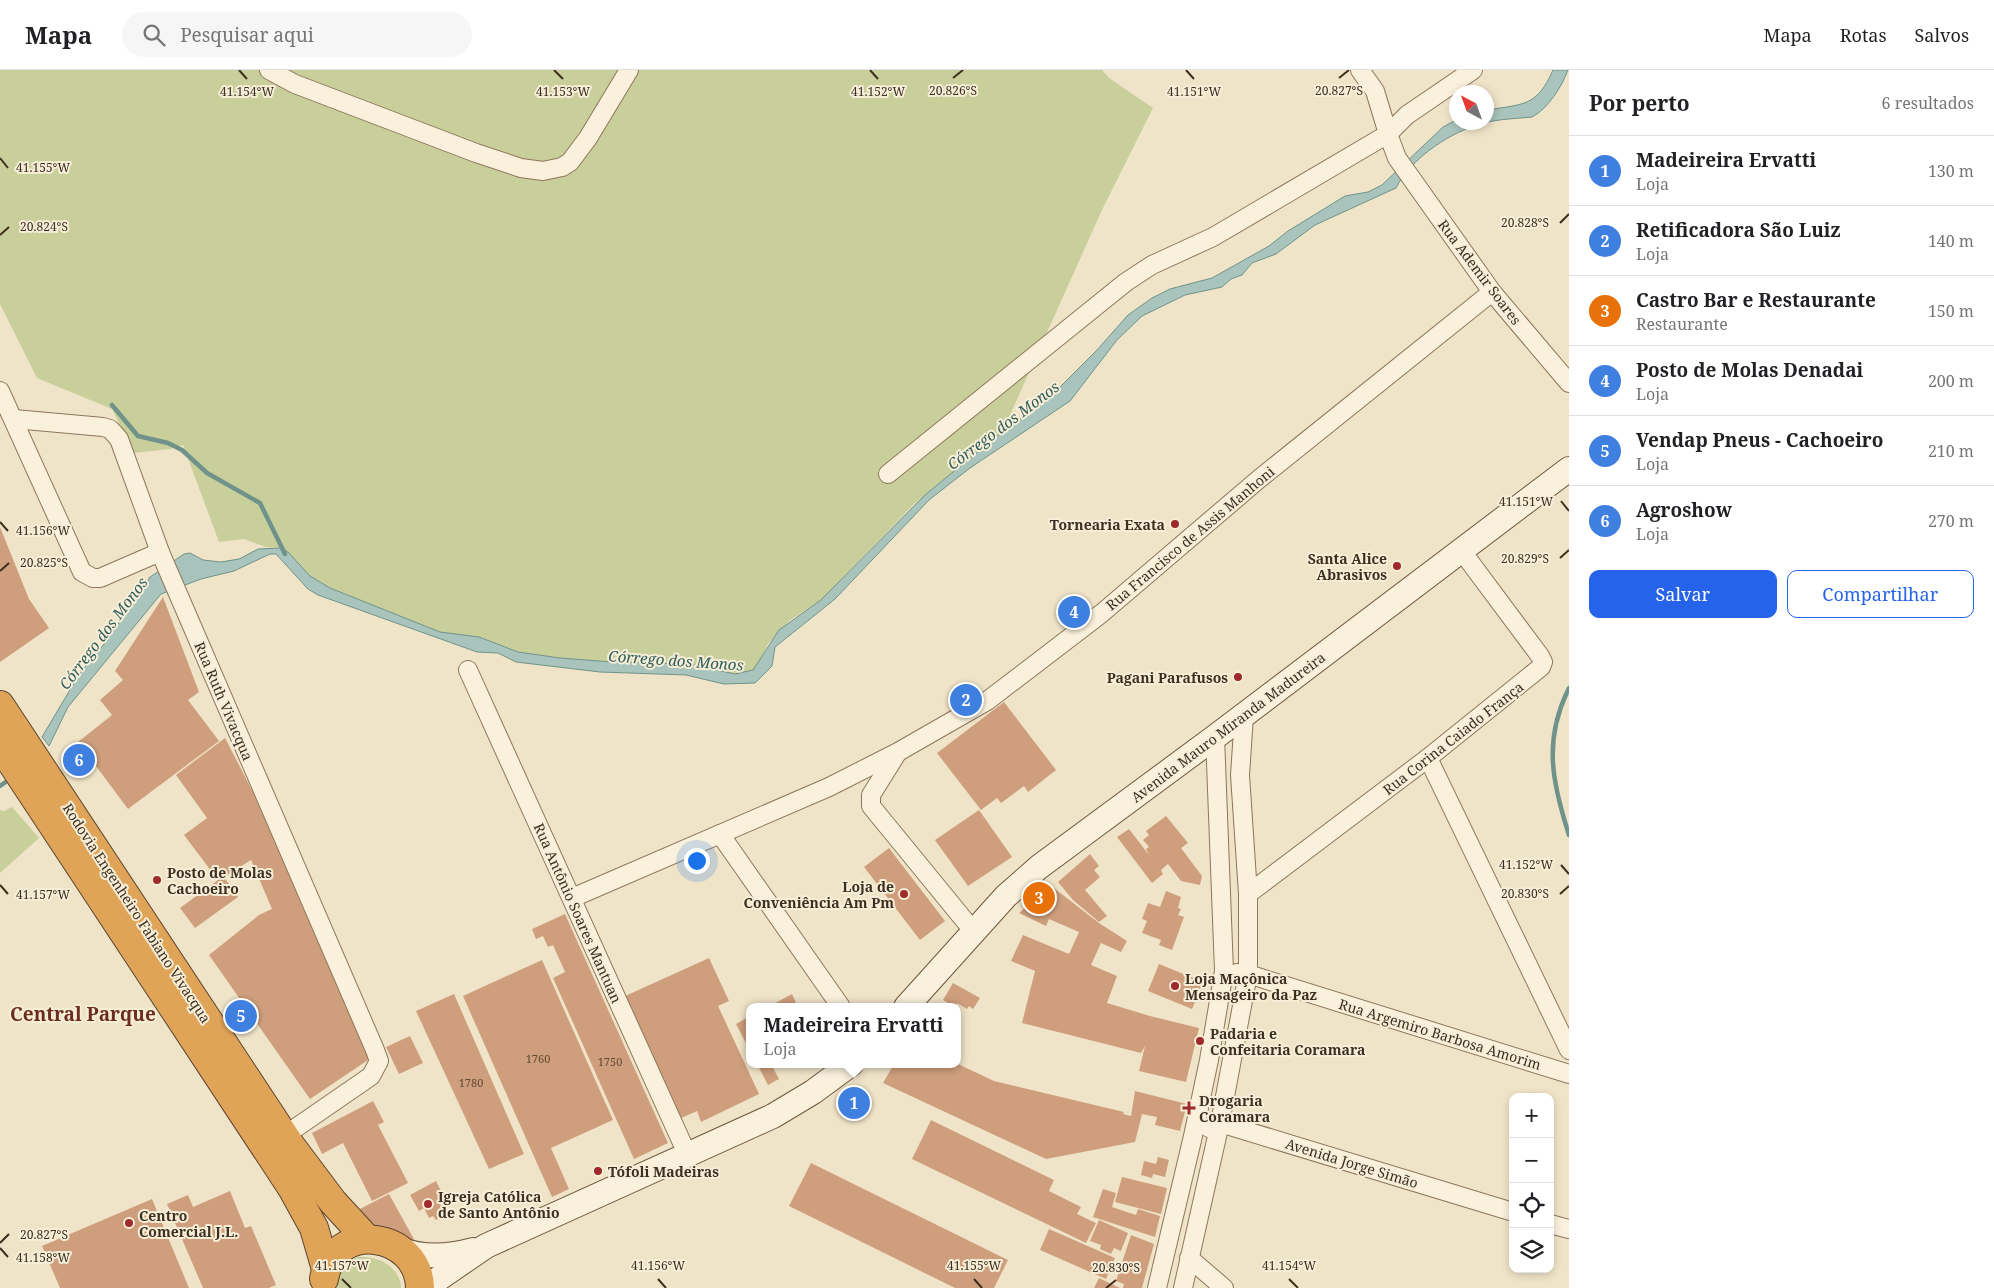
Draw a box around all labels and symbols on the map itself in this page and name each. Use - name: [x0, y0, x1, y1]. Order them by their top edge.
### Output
- text: 20.826°S: [929, 82, 977, 99]
- text: 20.827°S: [1315, 82, 1363, 99]
- text: 41.154°W: [220, 83, 274, 100]
- text: 41.153°W: [536, 83, 590, 100]
- text: 41.152°W: [851, 83, 905, 100]
- text: 41.151°W: [1167, 83, 1221, 100]
- north arrow: [1449, 85, 1494, 130]
- text: 41.155°W: [16, 159, 70, 176]
- text: 20.828°S: [1501, 214, 1549, 231]
- street label: Rua Ademir Soares: [1434, 215, 1526, 329]
- text: 20.824°S: [20, 218, 68, 235]
- water label: Córrego dos Monos: [943, 376, 1063, 474]
- street label: Rua Francisco de Assis Manhoni: [1102, 461, 1279, 614]
- text: 41.151°W: [1499, 493, 1553, 510]
- place label: Tornearia Exata: [1050, 515, 1165, 534]
- marker: Tornearia Exata: [1169, 518, 1181, 530]
- text: 41.156°W: [16, 522, 70, 539]
- place label: Santa Alice Abrasivos: [1308, 549, 1387, 584]
- text: 20.829°S: [1501, 550, 1549, 567]
- text: 20.825°S: [20, 554, 68, 571]
- marker: Santa Alice Abrasivos: [1391, 560, 1403, 572]
- water label: Córrego dos Monos: [54, 573, 152, 693]
- pin: 4: [1058, 593, 1090, 631]
- street label: Rua Ruth Vivacqua: [190, 639, 258, 763]
- water label: Córrego dos Monos: [608, 645, 744, 675]
- street label: Avenida Mauro Miranda Madureira: [1127, 648, 1329, 806]
- place label: Pagani Parafusos: [1107, 668, 1228, 687]
- marker: Pagani Parafusos: [1232, 671, 1244, 683]
- street label: Rua Corina Caiado França: [1379, 677, 1527, 799]
- pin: 2: [950, 681, 982, 719]
- pin: 6: [63, 741, 95, 779]
- street label: Rodovia Engenheiro Fabiano Vivacqua: [59, 799, 215, 1027]
- street label: Rua Antônio Soares Mantuan: [530, 820, 626, 1006]
- your location: [684, 848, 710, 874]
- text: 41.152°W: [1499, 856, 1553, 873]
- place label: Posto de Molas Cachoeiro: [167, 863, 272, 898]
- marker: Posto de Molas Cachoeiro: [151, 874, 163, 886]
- place label: Loja de Conveniência Am Pm: [744, 877, 894, 912]
- pin: 3: [1023, 879, 1055, 917]
- text: 20.830°S: [1501, 885, 1549, 902]
- text: 41.157°W: [16, 886, 70, 903]
- marker: Loja de Conveniência Am Pm: [898, 888, 910, 900]
- place label: Loja Maçônica Mensageiro da Paz: [1185, 969, 1317, 1004]
- marker: Loja Maçônica Mensageiro da Paz: [1169, 980, 1181, 992]
- street label: Rua Argemiro Barbosa Amorim: [1336, 994, 1544, 1074]
- pin: 5: [225, 997, 257, 1035]
- district label: Central Parque: [10, 1001, 156, 1027]
- place label: Padaria e Confeitaria Coramara: [1210, 1024, 1365, 1059]
- marker: Padaria e Confeitaria Coramara: [1194, 1035, 1206, 1047]
- house number: 1760: [526, 1051, 550, 1066]
- house number: 1750: [598, 1054, 622, 1069]
- house number: 1780: [459, 1075, 483, 1090]
- pin: 1: [838, 1084, 870, 1122]
- place label: Drogaria Coramara: [1199, 1091, 1270, 1126]
- marker: Drogaria Coramara: [1183, 1102, 1195, 1114]
- street label: Avenida Jorge Simão: [1283, 1134, 1421, 1192]
- place label: Tófoli Madeiras: [608, 1162, 719, 1181]
- marker: Tófoli Madeiras: [592, 1165, 604, 1177]
- place label: Igreja Católica de Santo Antônio: [438, 1187, 560, 1222]
- marker: Igreja Católica de Santo Antônio: [422, 1198, 434, 1210]
- place label: Centro Comercial J.L.: [139, 1206, 238, 1241]
- marker: Centro Comercial J.L.: [123, 1217, 135, 1229]
- text: 20.827°S: [20, 1226, 68, 1243]
- text: 41.158°W: [16, 1249, 70, 1266]
- text: 41.157°W: [315, 1257, 369, 1274]
- text: 41.156°W: [631, 1257, 685, 1274]
- text: 41.155°W: [947, 1257, 1001, 1274]
- text: 41.154°W: [1262, 1257, 1316, 1274]
- text: 20.830°S: [1092, 1259, 1140, 1276]

